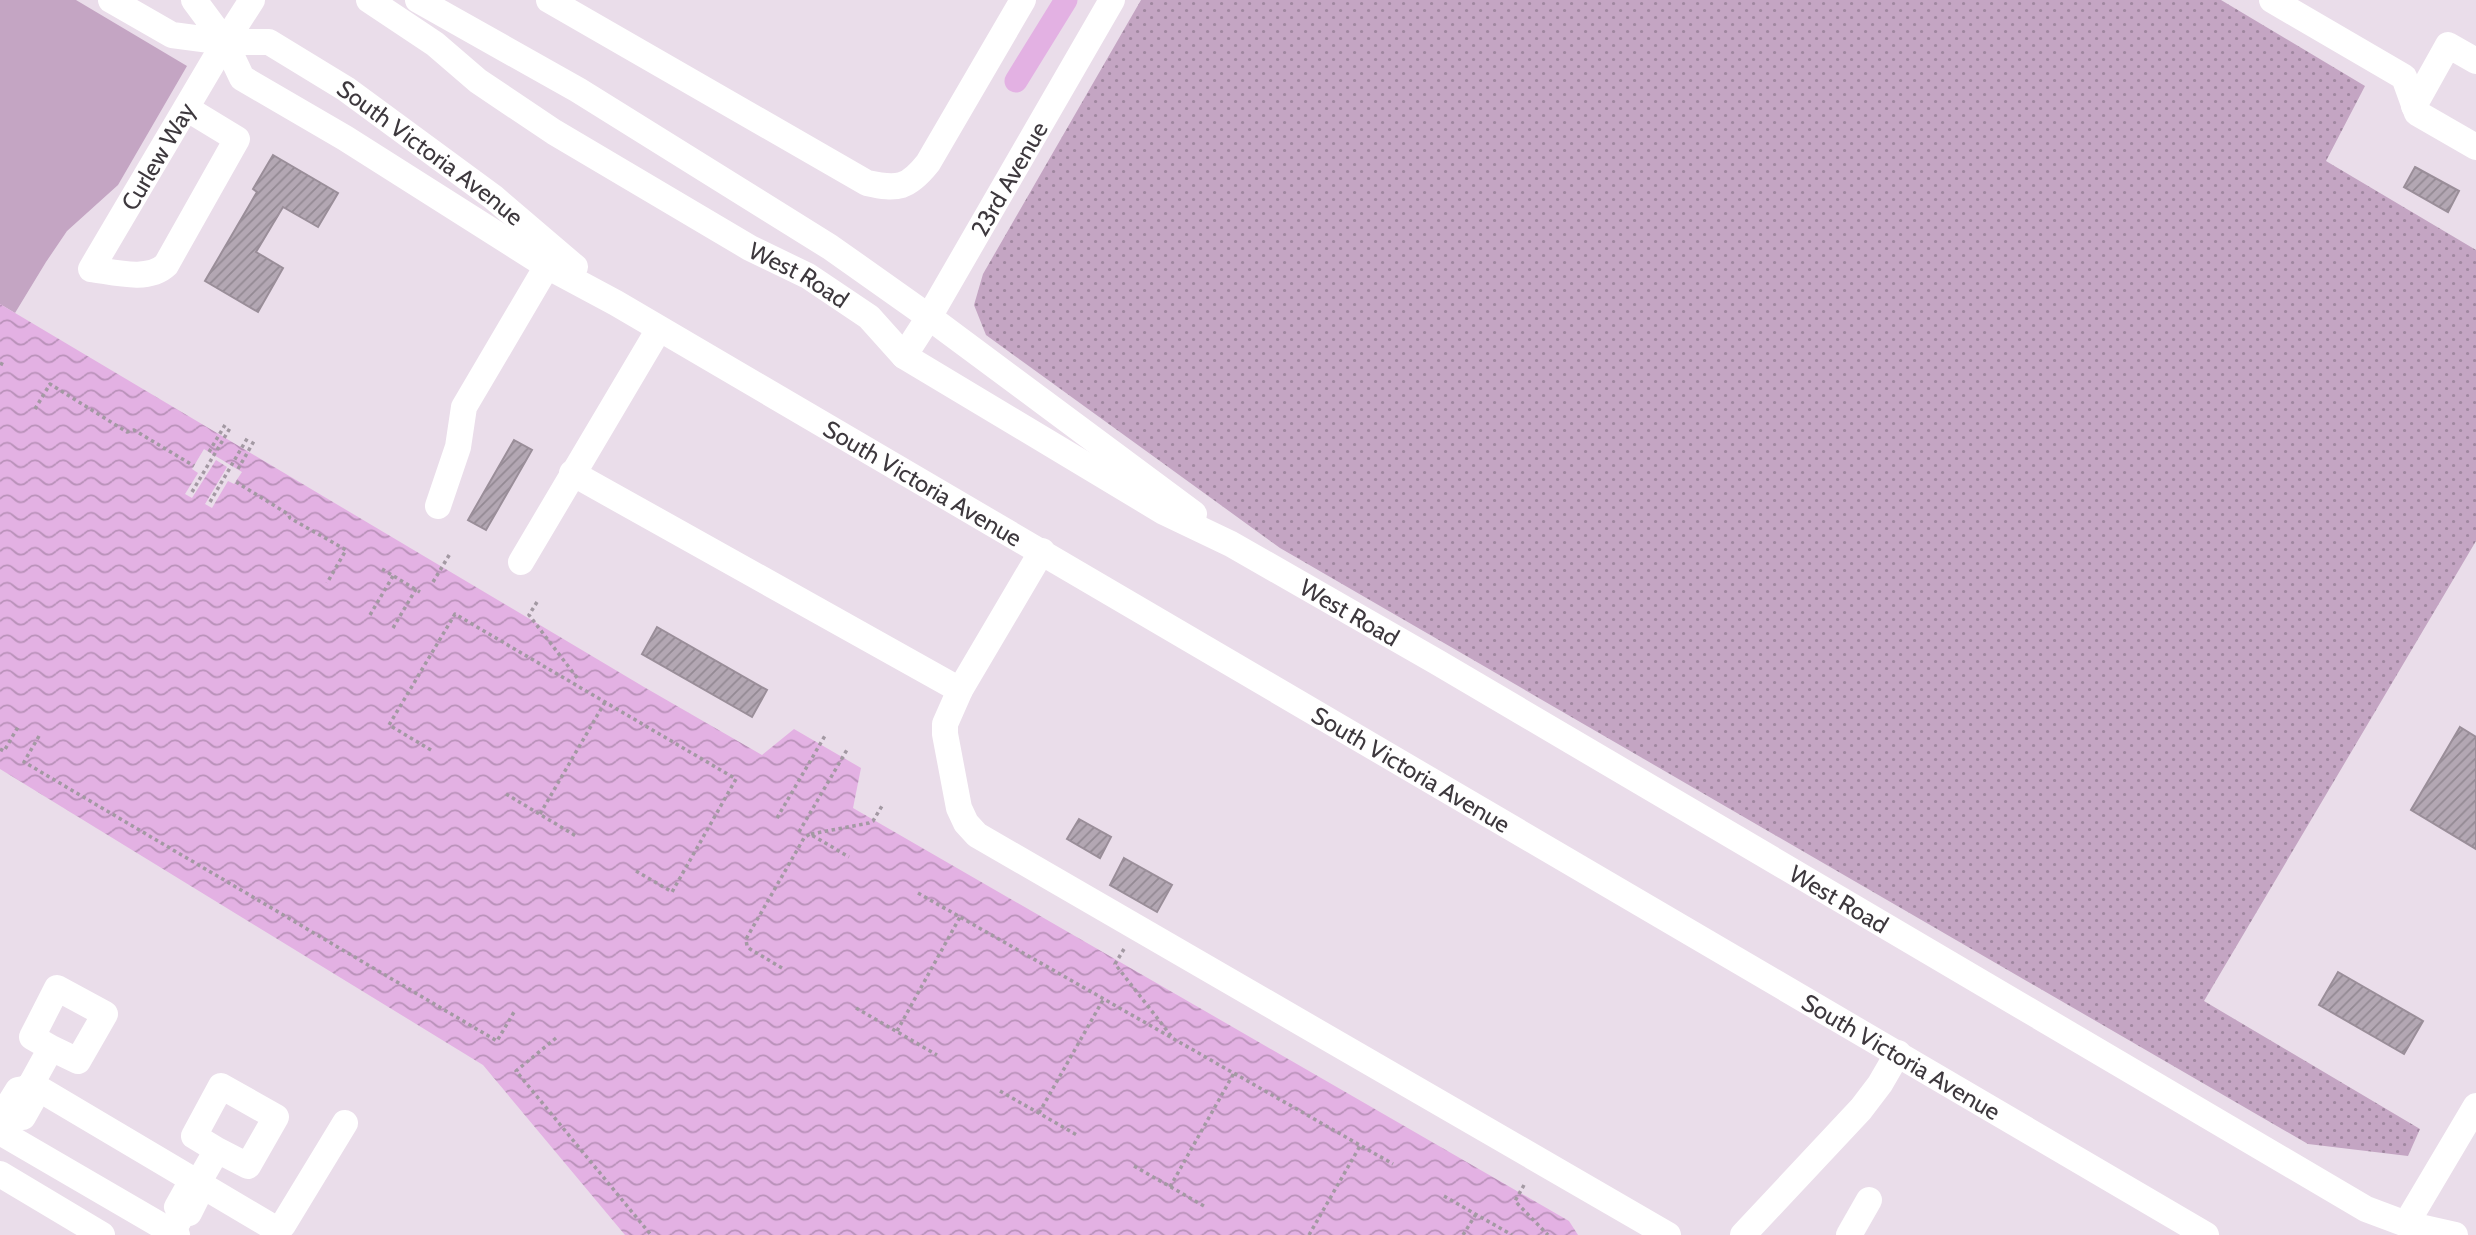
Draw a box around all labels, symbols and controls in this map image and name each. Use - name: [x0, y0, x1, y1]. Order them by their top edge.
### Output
- street label: South Victoria Avenue: [332, 73, 530, 231]
- street label: Curlew Way: [115, 97, 201, 215]
- street label: 23rd Avenue: [964, 116, 1053, 241]
- street label: West Road: [744, 235, 854, 314]
- street label: South Victoria Avenue: [819, 414, 1027, 552]
- street label: West Road: [1295, 572, 1405, 652]
- street label: South Victoria Avenue: [1307, 700, 1516, 839]
- street label: West Road: [1784, 858, 1894, 939]
- street label: South Victoria Avenue: [1797, 987, 2006, 1126]

